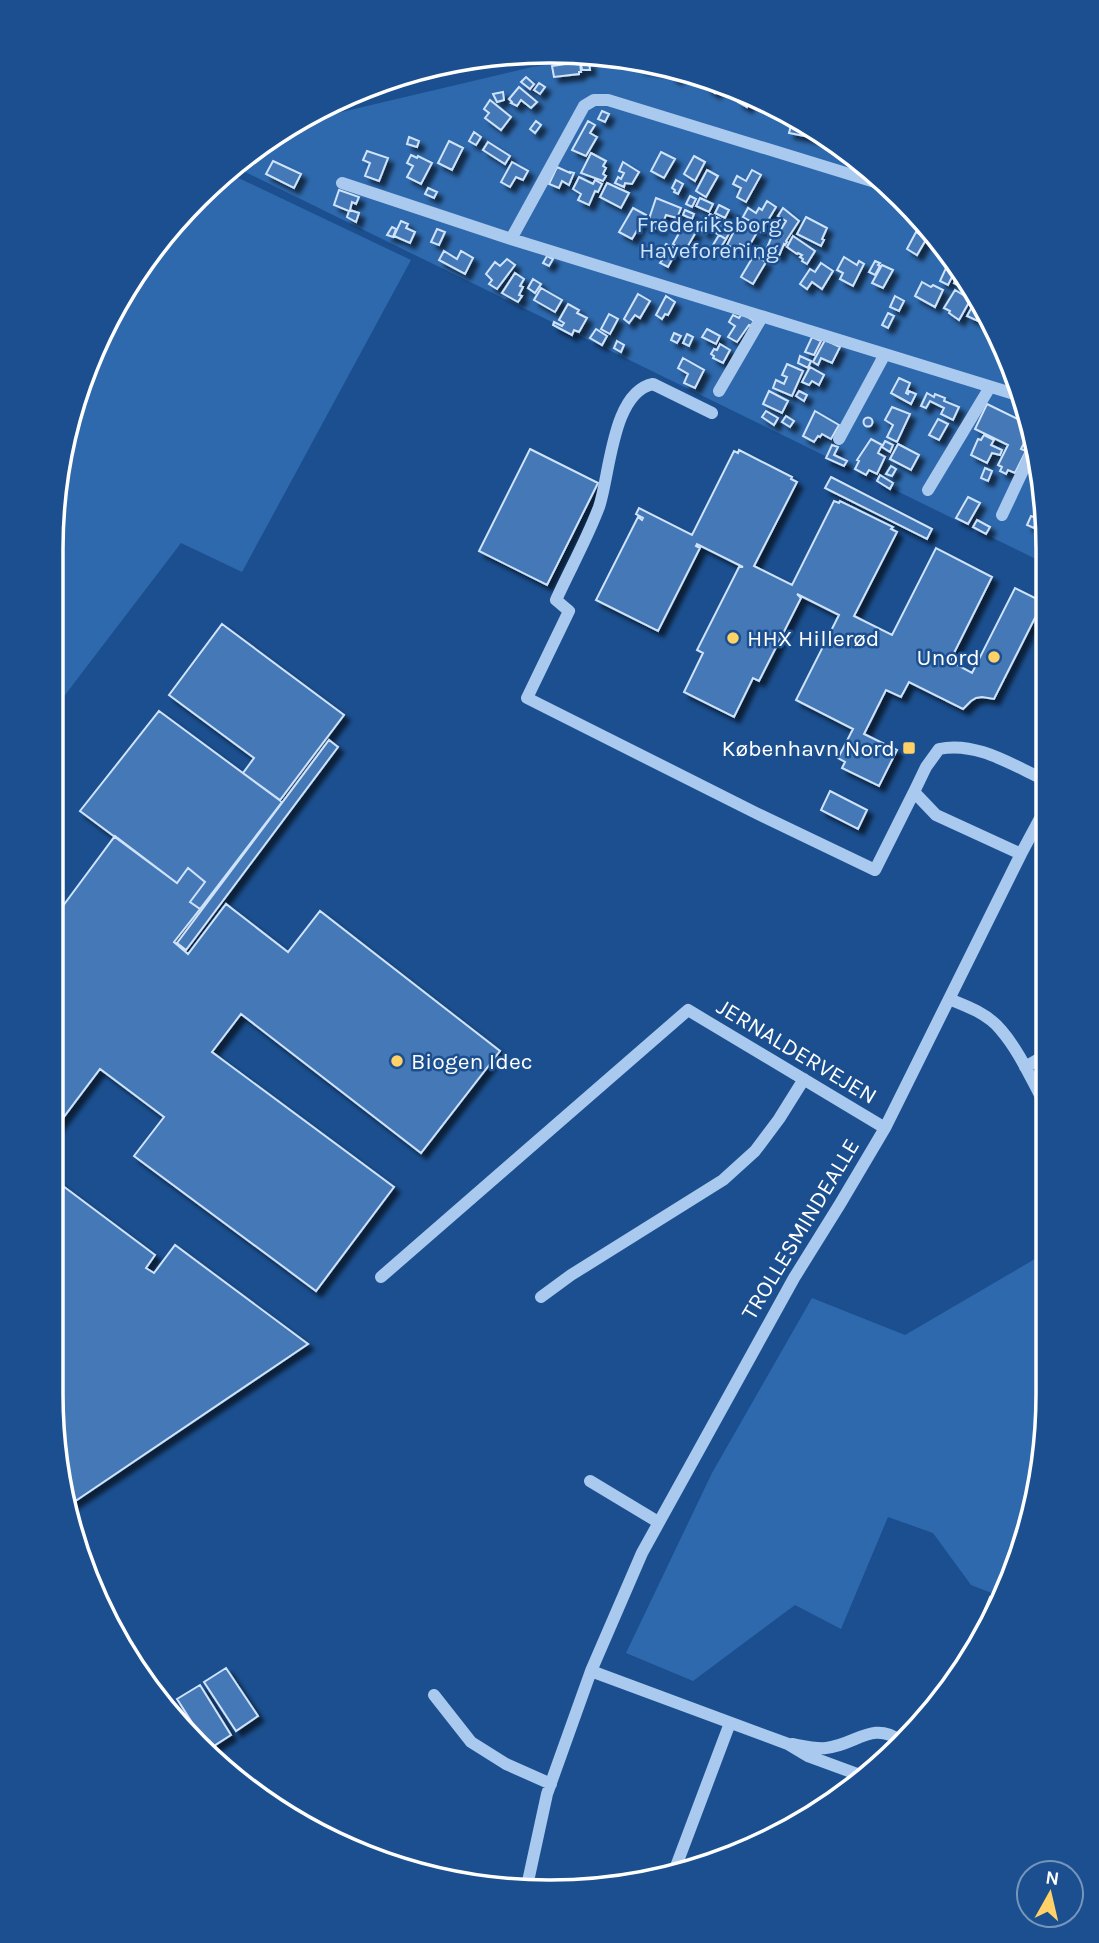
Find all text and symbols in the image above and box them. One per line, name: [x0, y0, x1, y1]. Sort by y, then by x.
park label: Frederiksborg Haveforening: [637, 211, 781, 264]
place label: HHX Hillerød: [747, 625, 879, 652]
marker: HHX Hillerød: [725, 630, 741, 646]
place label: Unord: [917, 644, 980, 671]
marker: Unord: [986, 649, 1002, 665]
place label: København Nord: [721, 735, 895, 762]
marker: København Nord: [901, 740, 917, 756]
street label: JERNALDERVEJEN: [712, 993, 882, 1110]
place label: Biogen Idec: [411, 1048, 533, 1075]
marker: Biogen Idec: [389, 1053, 405, 1069]
street label: TROLLESMINDEALLE: [736, 1134, 865, 1325]
north arrow: [1015, 1859, 1085, 1929]
text: N: [1044, 1866, 1061, 1890]

